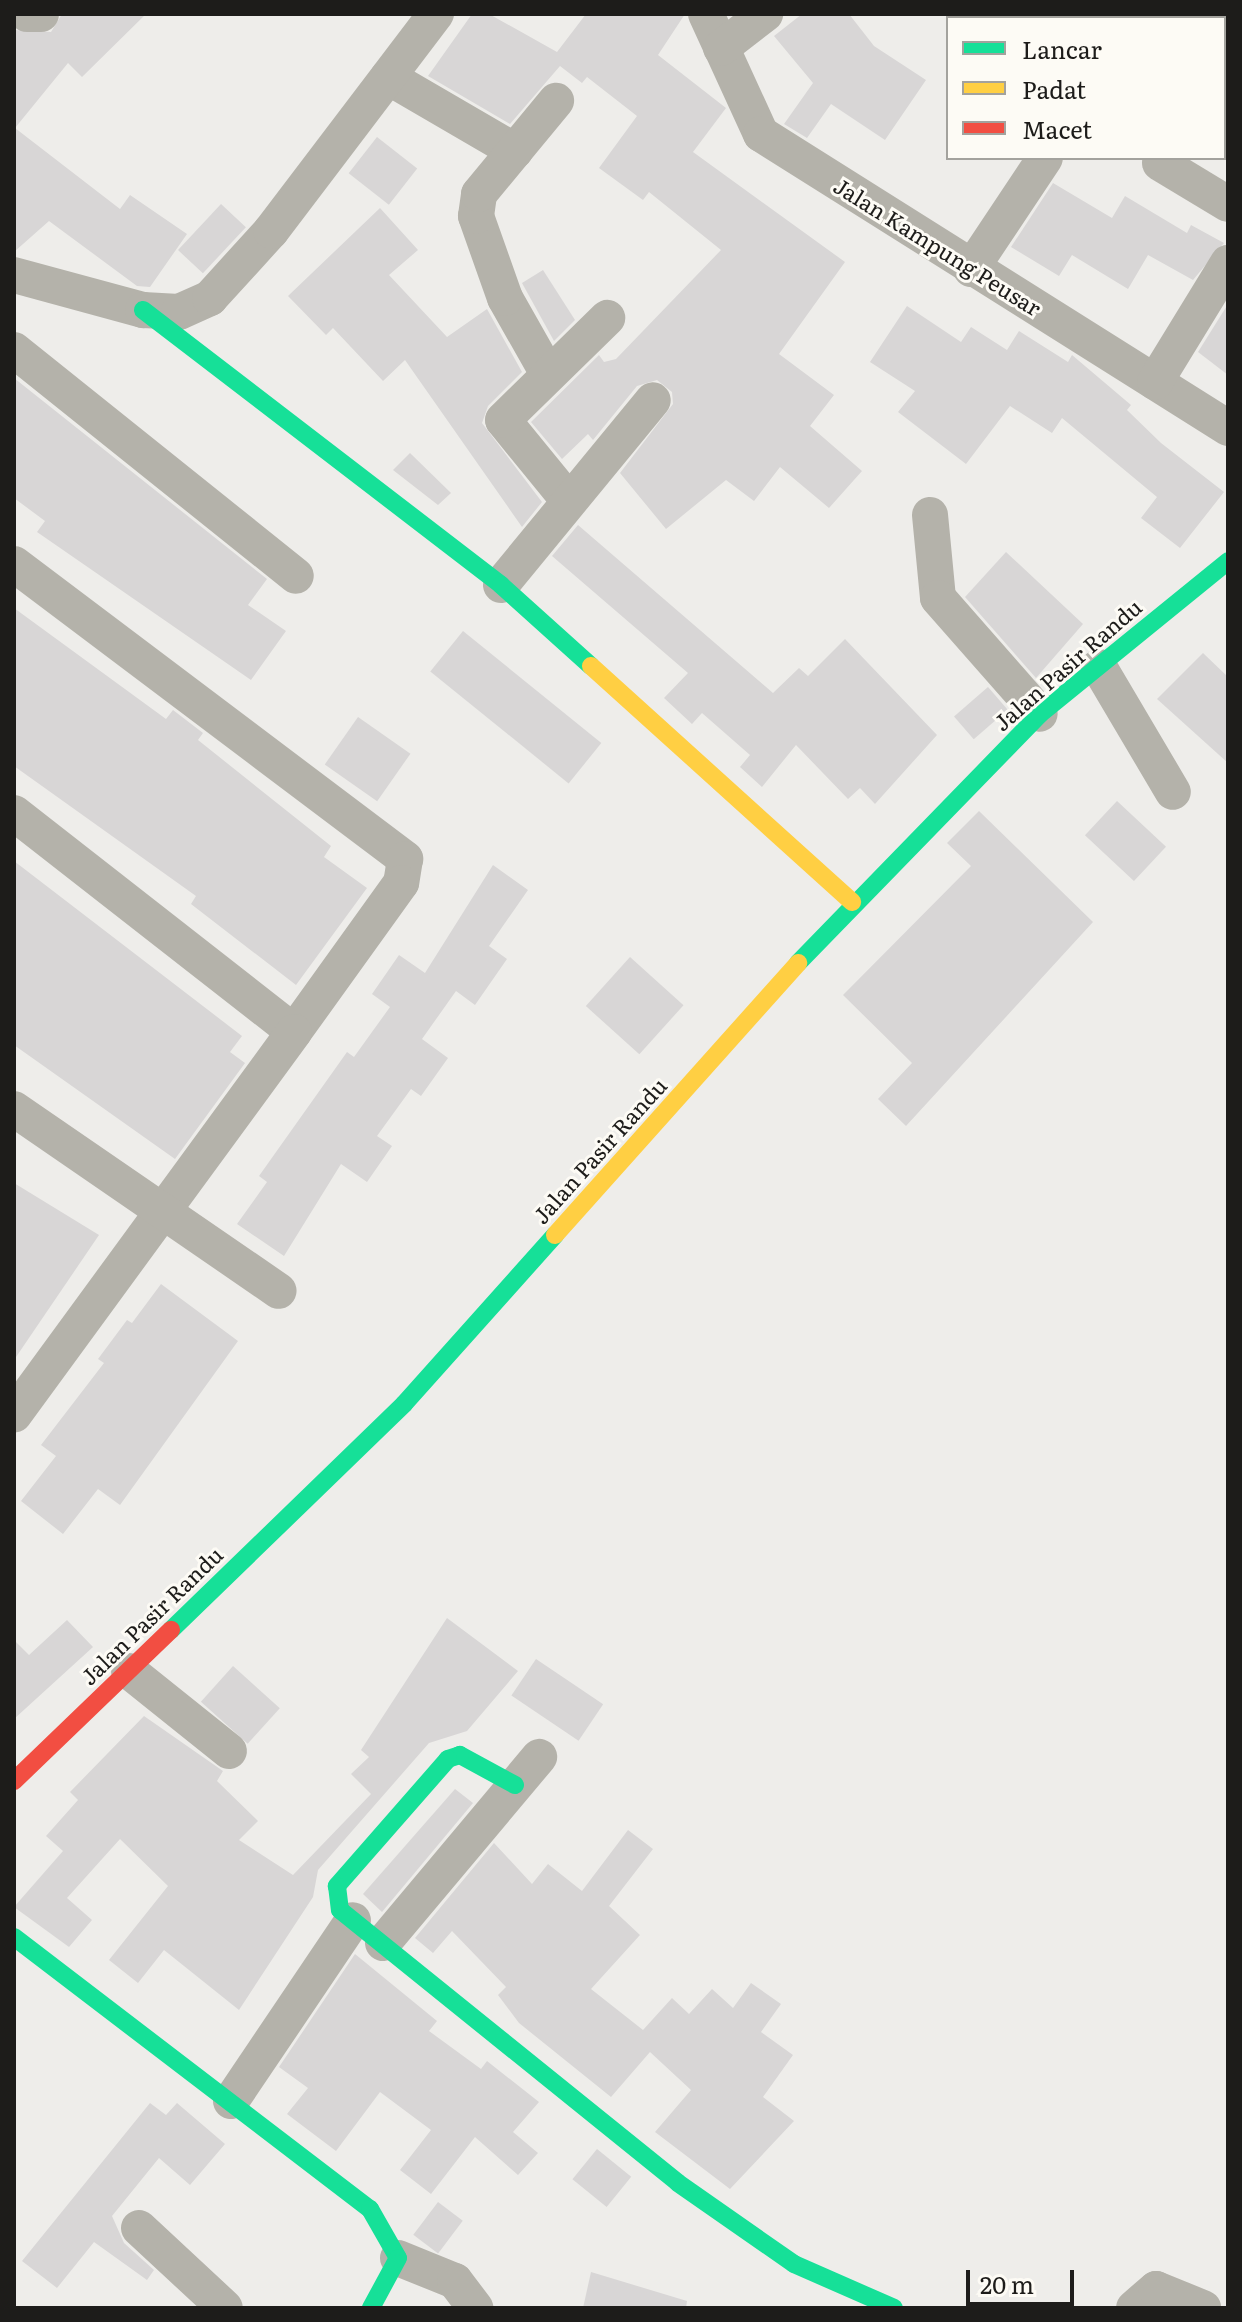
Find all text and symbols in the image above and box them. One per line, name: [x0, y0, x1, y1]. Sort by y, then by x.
legend: [946, 16, 1226, 160]
text: Lancar: [1022, 31, 1102, 66]
text: Padat: [1022, 71, 1086, 106]
text: Macet: [1022, 111, 1092, 146]
street label: Jalan Kampung Peusar: [830, 171, 1046, 321]
street label: Jalan Pasir Randu: [988, 593, 1146, 735]
street label: Jalan Pasir Randu: [527, 1072, 671, 1228]
street label: Jalan Pasir Randu: [75, 1541, 227, 1689]
scale bar: [970, 2254, 1078, 2304]
text: 20 m: [980, 2266, 1034, 2301]

